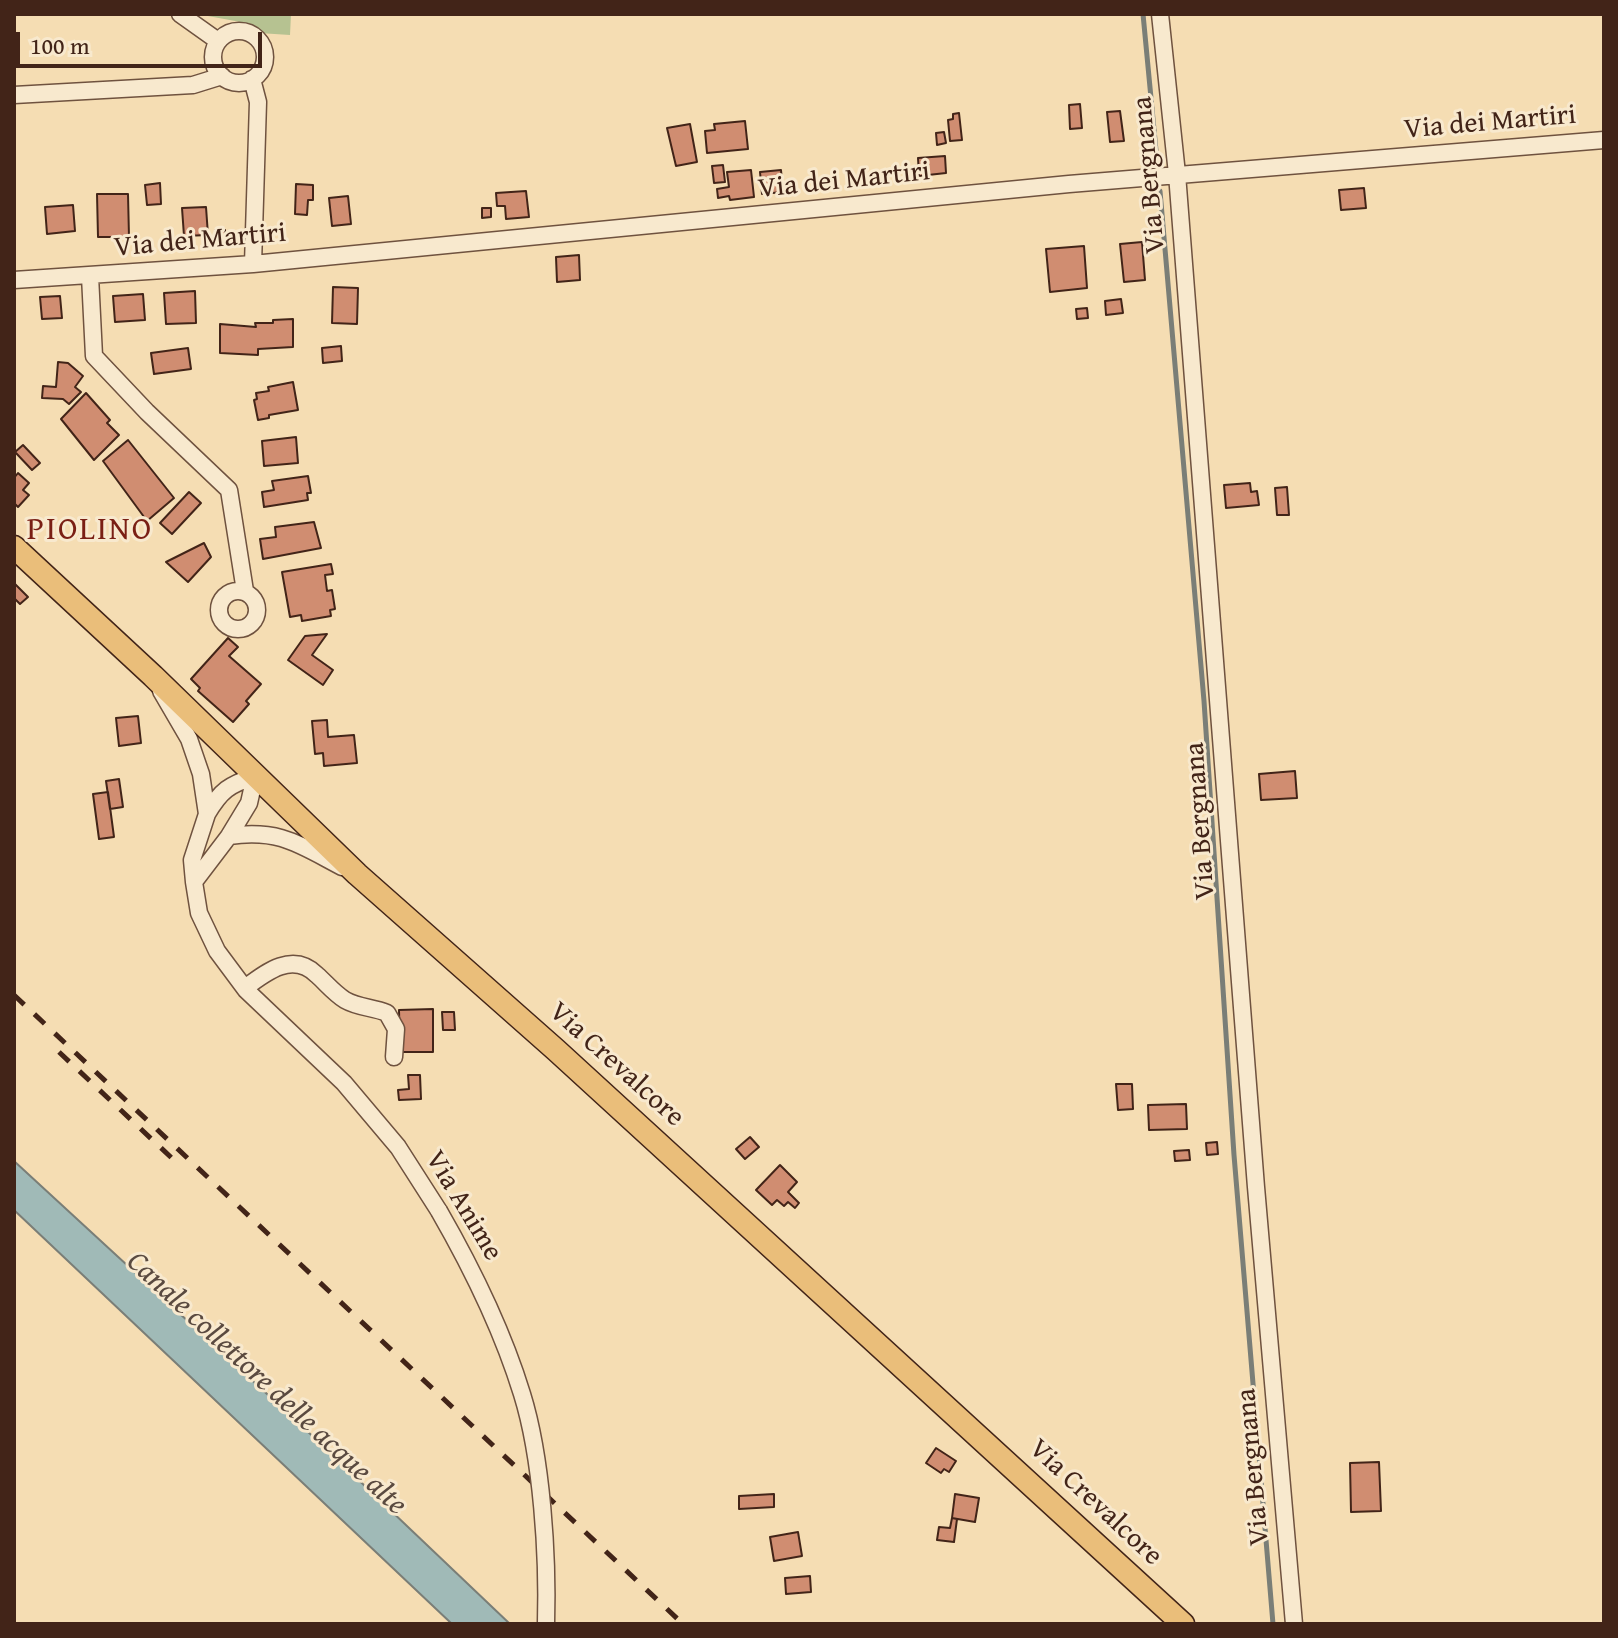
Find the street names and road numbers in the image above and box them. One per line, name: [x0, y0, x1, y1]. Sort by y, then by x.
street label: Via Bergnana: [1126, 95, 1174, 255]
street label: Via dei Martiri: [1403, 99, 1577, 147]
street label: Via dei Martiri: [756, 155, 932, 207]
street label: Via dei Martiri: [113, 217, 287, 265]
street label: Via Bergnana: [1179, 741, 1223, 901]
street label: Via Crevalcore: [541, 995, 691, 1135]
street label: Via Anime: [417, 1145, 509, 1267]
street label: Via Bergnana: [1230, 1387, 1278, 1547]
street label: Via Crevalcore: [1021, 1433, 1169, 1573]

